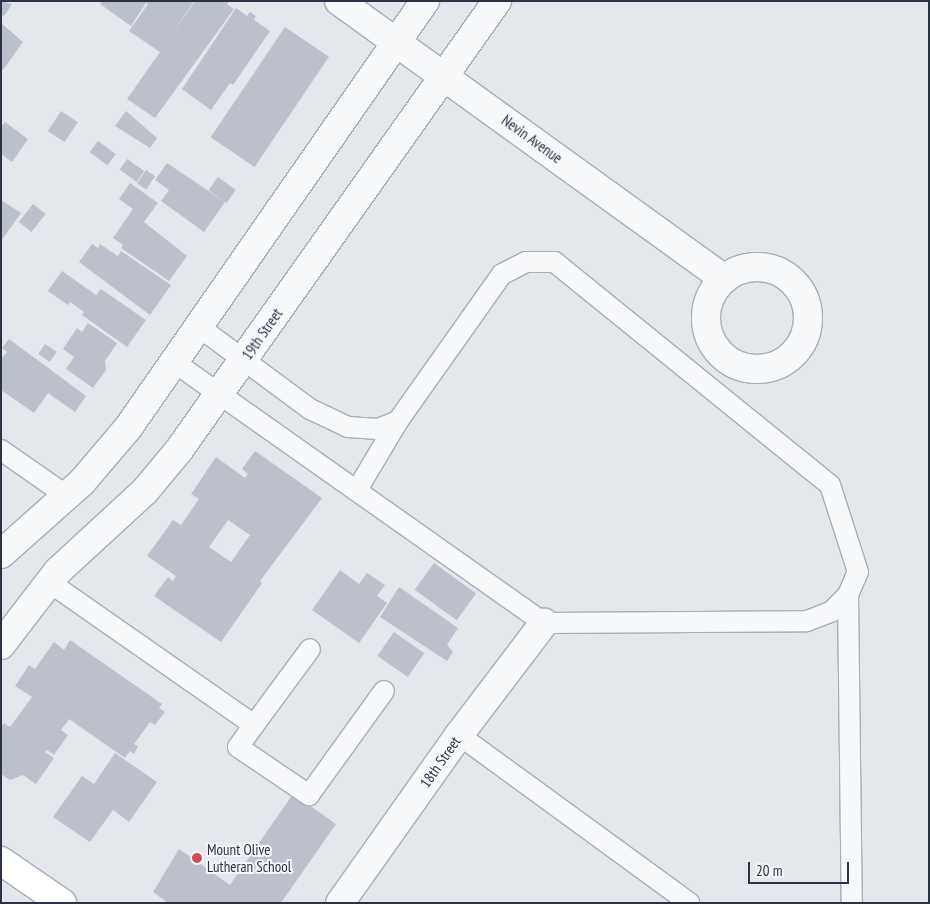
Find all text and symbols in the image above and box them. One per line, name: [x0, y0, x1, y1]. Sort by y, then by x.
street label: Nevin Avenue: [498, 111, 566, 167]
street label: 19th Street: [238, 305, 286, 363]
street label: 18th Street: [416, 733, 464, 791]
place label: Mount Olive Lutheran School: [207, 840, 291, 875]
marker: Mount Olive Lutheran School: [191, 852, 203, 864]
scale bar: [750, 852, 851, 884]
text: 20 m: [756, 861, 782, 880]

